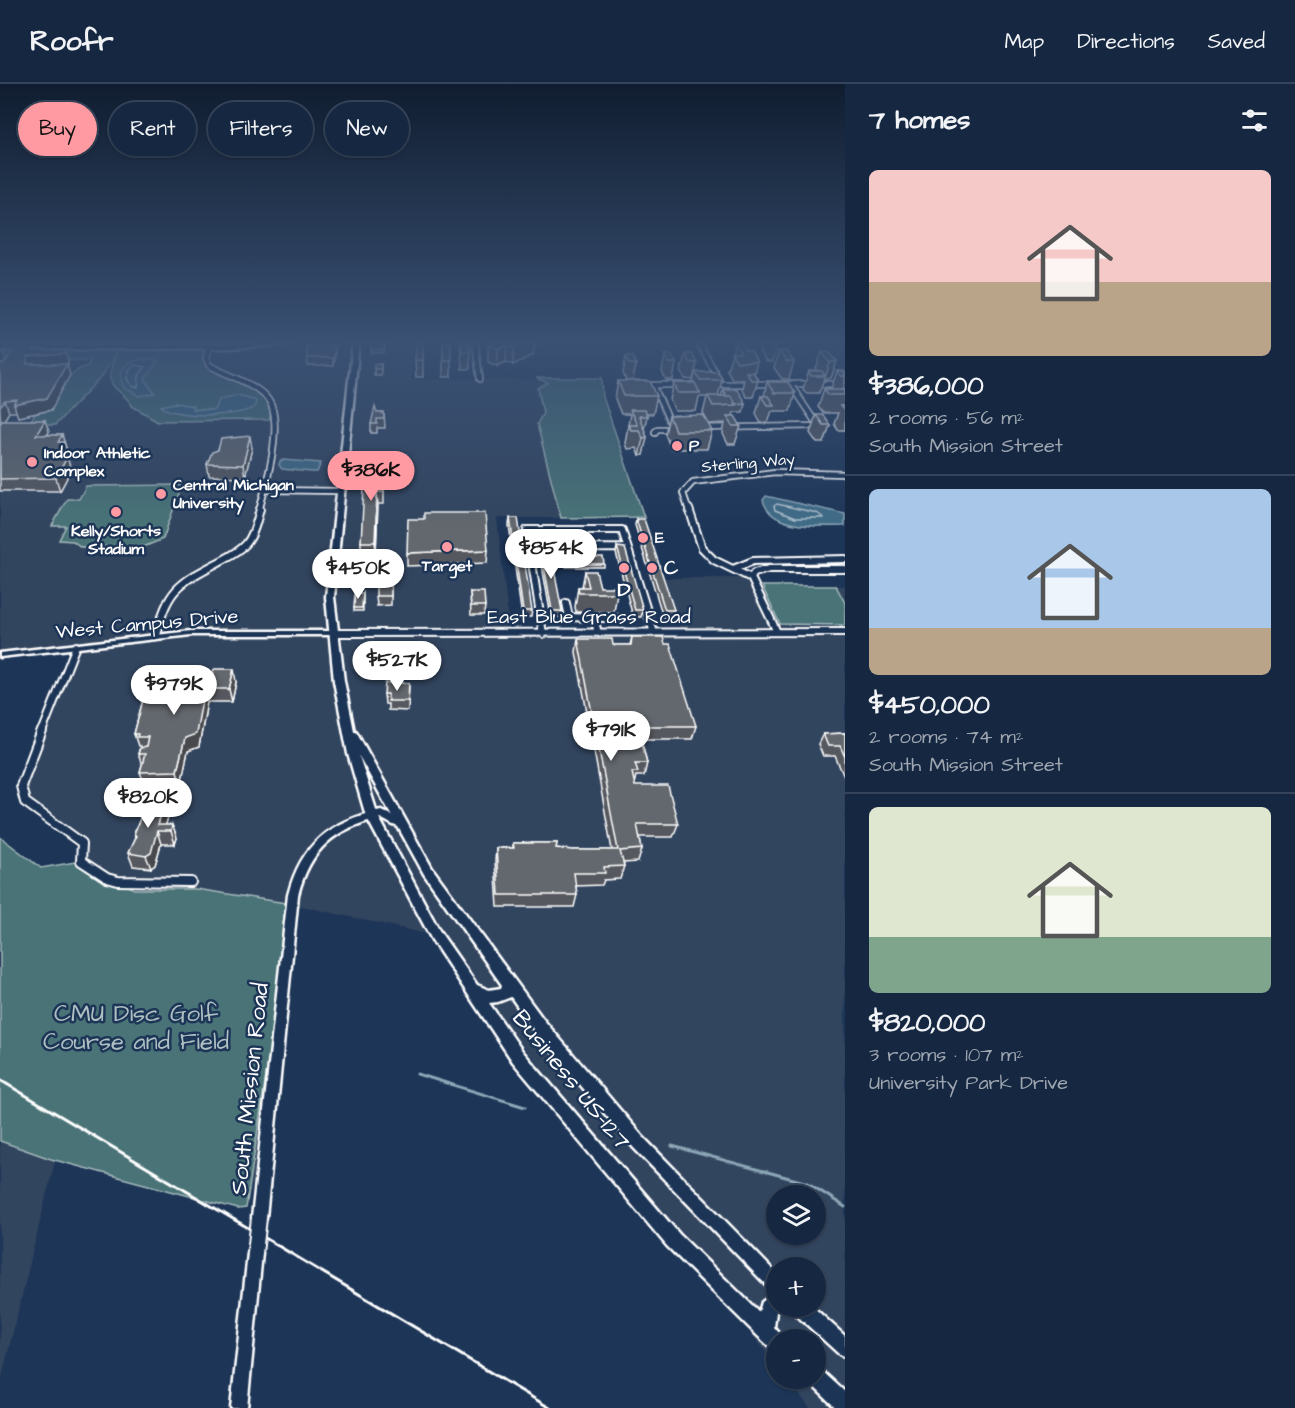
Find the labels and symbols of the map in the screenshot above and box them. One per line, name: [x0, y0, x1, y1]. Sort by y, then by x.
place label: P: [689, 435, 700, 457]
marker: P: [670, 439, 684, 453]
place label: Indoor Athletic Complex: [44, 442, 152, 482]
street label: Sterling Way: [700, 448, 796, 479]
pin: $386K: [329, 451, 413, 502]
marker: Indoor Athletic Complex: [25, 455, 39, 469]
place label: Central Michigan University: [173, 474, 294, 515]
marker: Central Michigan University: [154, 487, 168, 501]
marker: Kelly/Shorts Stadium: [109, 505, 123, 519]
place label: Kelly/Shorts Stadium: [71, 520, 161, 560]
place label: E: [655, 527, 665, 549]
pin: $854K: [509, 529, 593, 580]
marker: E: [636, 531, 650, 545]
marker: Target: [440, 540, 454, 554]
pin: $450K: [316, 549, 400, 600]
place label: C: [664, 554, 679, 582]
place label: Target: [421, 555, 473, 579]
marker: D: [617, 561, 631, 575]
marker: C: [645, 561, 659, 575]
place label: D: [618, 576, 631, 604]
street label: West Campus Drive: [55, 602, 240, 646]
street label: East Blue Grass Road: [487, 603, 691, 631]
pin: $527K: [355, 641, 439, 692]
pin: $979K: [132, 665, 216, 716]
pin: $791K: [569, 711, 653, 762]
pin: $820K: [106, 778, 190, 829]
street label: South Mission Road: [222, 981, 278, 1197]
park label: CMU Disc Golf Course and Field: [43, 997, 229, 1059]
street label: Business US-127: [504, 1003, 638, 1158]

